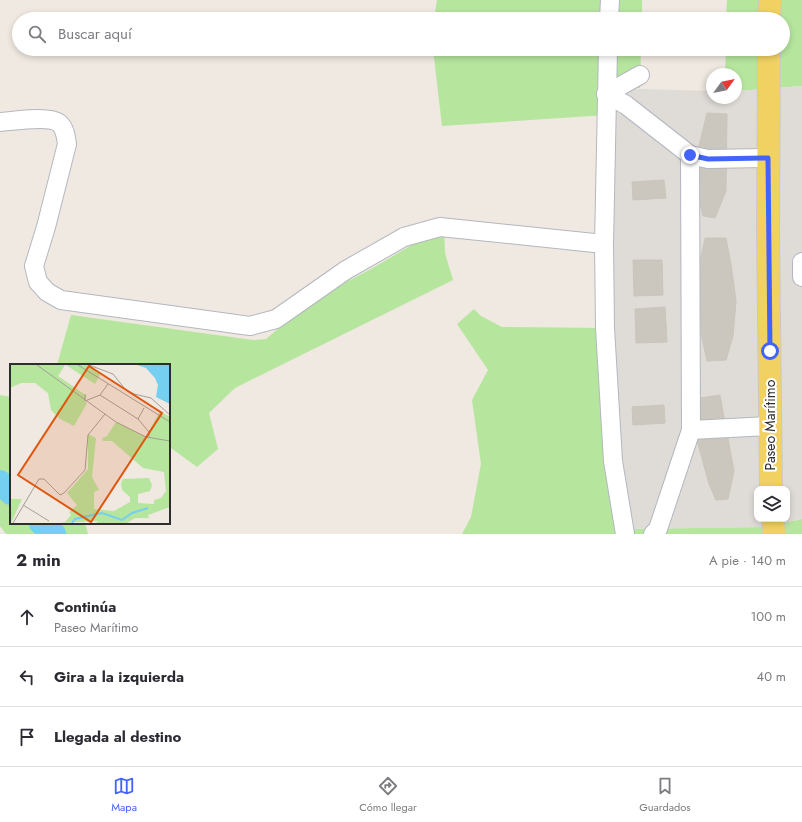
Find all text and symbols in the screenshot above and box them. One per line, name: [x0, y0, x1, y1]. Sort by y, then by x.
search box: [12, 12, 790, 56]
icon: search: [26, 23, 48, 45]
text: Buscar aquí: [58, 23, 132, 45]
north arrow: [706, 68, 742, 104]
route end: [681, 146, 699, 164]
route start: [761, 342, 779, 360]
inset map: [10, 364, 170, 524]
street label: Paseo Marítimo: [760, 379, 780, 470]
map controls: [754, 486, 790, 522]
button: layers: [754, 486, 790, 522]
text: 2 min: [16, 548, 61, 572]
text: A pie · 140 m: [709, 551, 786, 570]
text: Continúa: [54, 596, 116, 618]
icon: ahead: [16, 606, 38, 628]
text: 100 m: [751, 607, 786, 626]
text: Paseo Marítimo: [54, 618, 138, 637]
icon: left: [16, 666, 38, 688]
text: Gira a la izquierda: [54, 666, 184, 688]
text: 40 m: [757, 667, 786, 686]
icon: arrive: [16, 726, 38, 748]
text: Llegada al destino: [54, 726, 181, 748]
tab: Mapa: [111, 775, 137, 815]
tab: Cómo llegar: [359, 775, 417, 815]
tab: Guardados: [639, 775, 691, 815]

